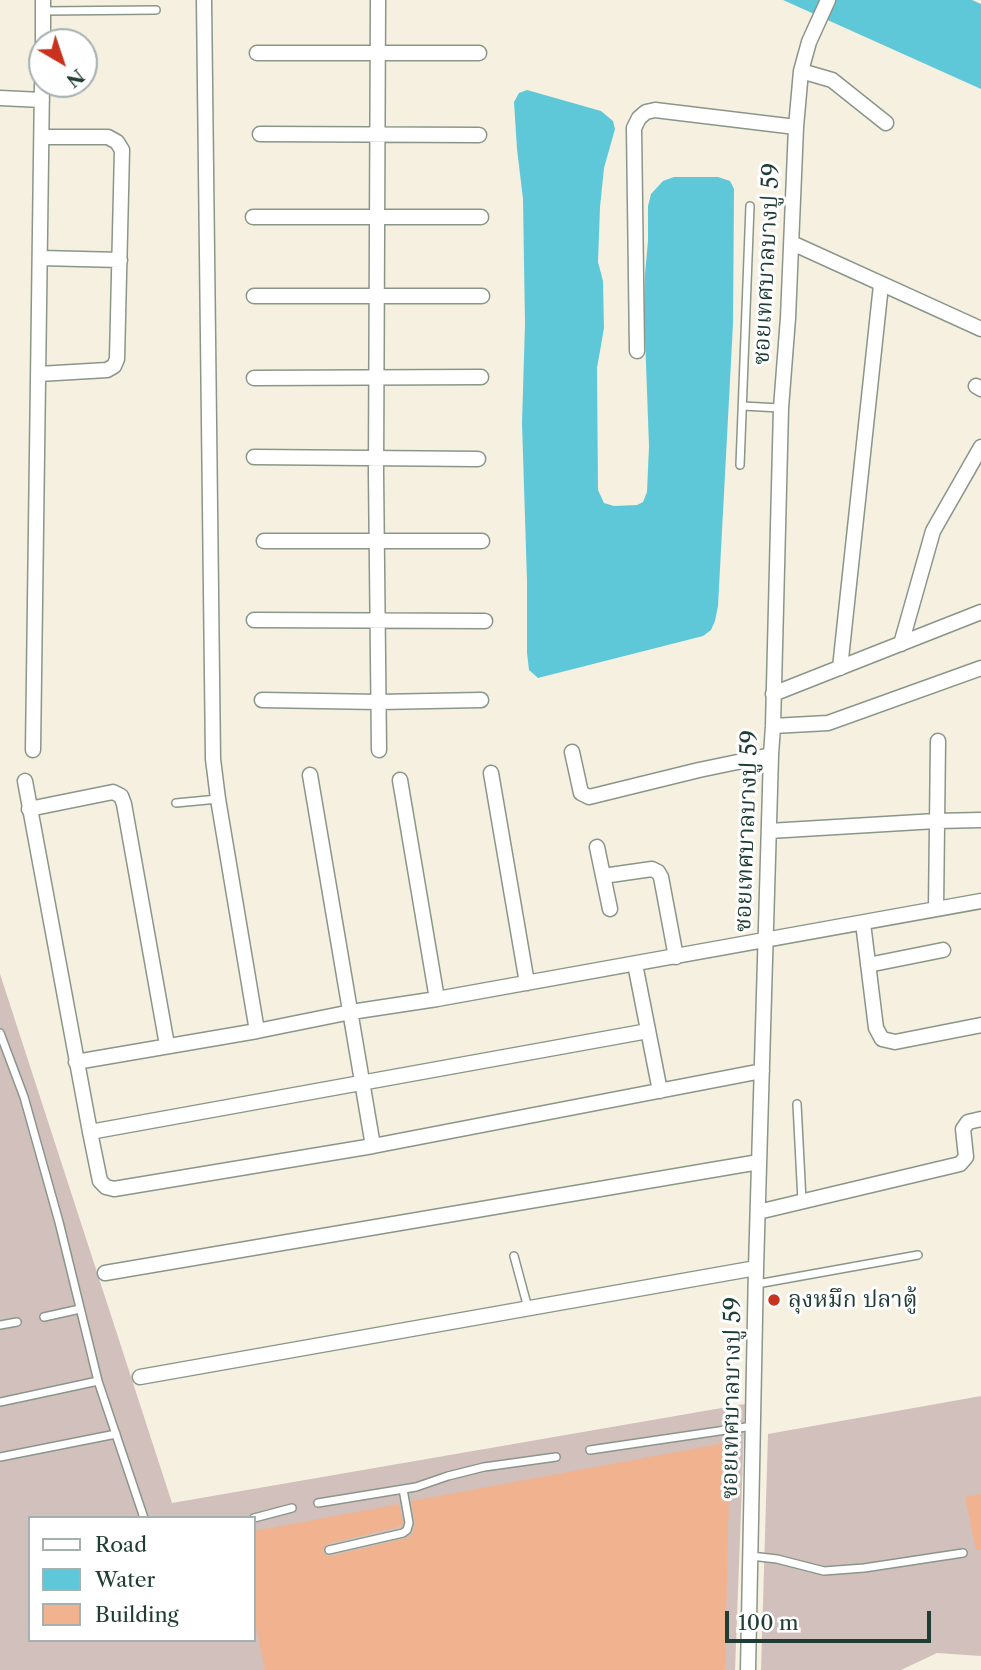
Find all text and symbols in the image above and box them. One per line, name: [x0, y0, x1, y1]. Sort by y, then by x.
north arrow: [28, 28, 98, 98]
text: N: [62, 64, 89, 92]
street label: ซอยเทศบาลบางปู 59: [748, 162, 786, 366]
street label: ซอยเทศบาลบางปู 59: [730, 729, 764, 933]
place label: ลุงหมึก ปลาตู้: [788, 1286, 917, 1314]
marker: ลุงหมึก ปลาตู้: [766, 1292, 782, 1308]
street label: ซอยเทศบาลบางปู 59: [716, 1297, 748, 1499]
legend: [28, 1516, 256, 1642]
text: Road: [95, 1532, 147, 1557]
text: Water: [95, 1567, 155, 1592]
scale bar: [729, 1596, 936, 1640]
text: Building: [95, 1602, 179, 1627]
text: 100 m: [738, 1610, 799, 1635]

